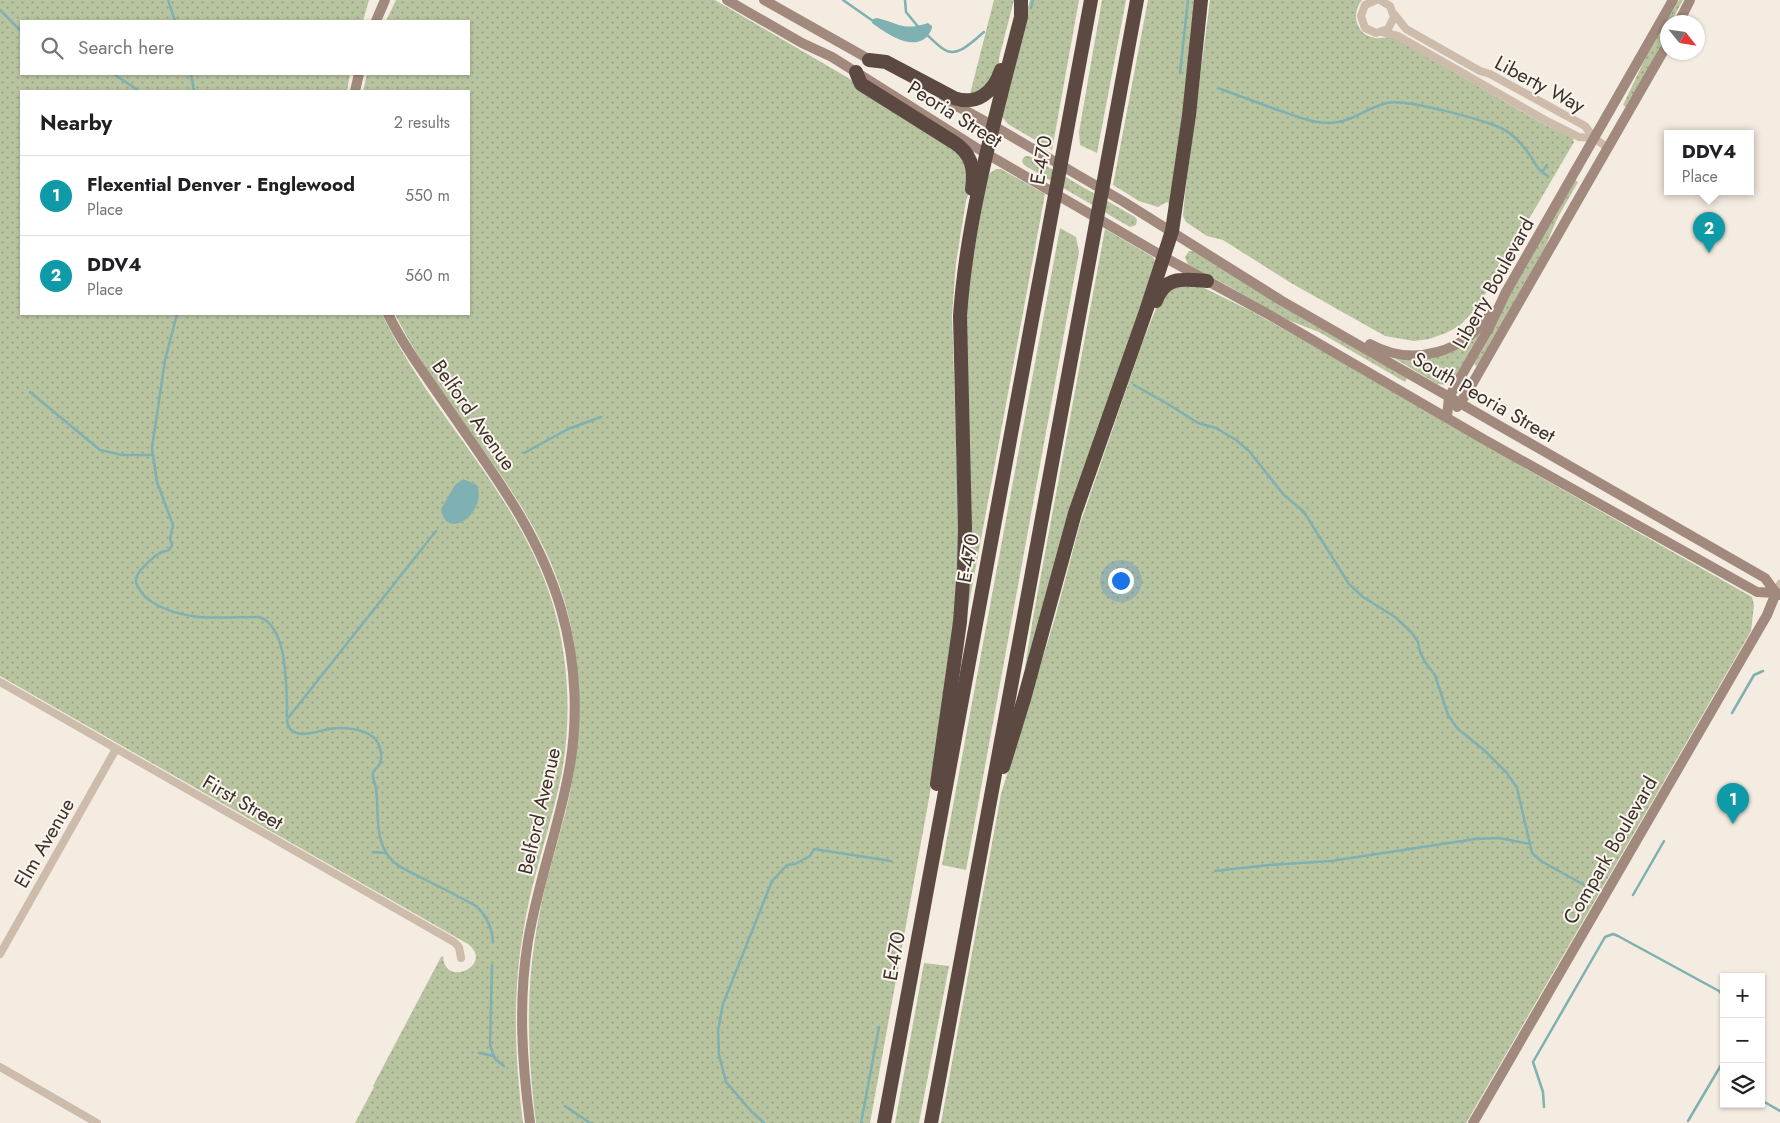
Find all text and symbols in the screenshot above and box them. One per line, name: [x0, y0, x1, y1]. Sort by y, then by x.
north arrow: [1660, 15, 1705, 60]
search box: [20, 20, 470, 75]
icon: search: [38, 34, 66, 62]
text: Search here: [78, 34, 174, 61]
street label: Liberty Way: [1489, 49, 1590, 120]
street label: Peoria Street: [902, 74, 1008, 155]
text: Nearby: [40, 108, 112, 138]
text: 2 results: [394, 111, 450, 134]
popup: [1664, 130, 1754, 195]
street label: E-470: [1023, 133, 1060, 187]
text: DDV4: [1682, 138, 1736, 165]
text: Place: [1682, 165, 1718, 188]
text: Flexential Denver - Englewood: [87, 171, 355, 198]
text: 1: [52, 184, 60, 207]
text: 550 m: [405, 184, 450, 207]
text: Place: [87, 198, 123, 221]
street label: Liberty Boulevard: [1445, 212, 1542, 354]
pin: 2: [1693, 212, 1725, 253]
text: DDV4: [87, 251, 142, 278]
text: 2: [51, 264, 61, 287]
text: 560 m: [405, 264, 450, 287]
text: Place: [87, 278, 123, 301]
street label: South Peoria Street: [1407, 345, 1561, 450]
street label: Belford Avenue: [425, 354, 523, 477]
street label: E-470: [950, 531, 987, 585]
your location: [1108, 568, 1134, 594]
street label: Belford Avenue: [511, 745, 568, 877]
street label: First Street: [197, 768, 289, 837]
street label: Compark Boulevard: [1556, 771, 1665, 930]
pin: 1: [1717, 783, 1749, 824]
street label: Elm Avenue: [7, 793, 82, 894]
street label: E-470: [876, 929, 913, 983]
map controls: [1720, 973, 1765, 1108]
button: +: [1720, 973, 1765, 1018]
button: −: [1720, 1018, 1765, 1063]
button: layers: [1720, 1063, 1765, 1108]

